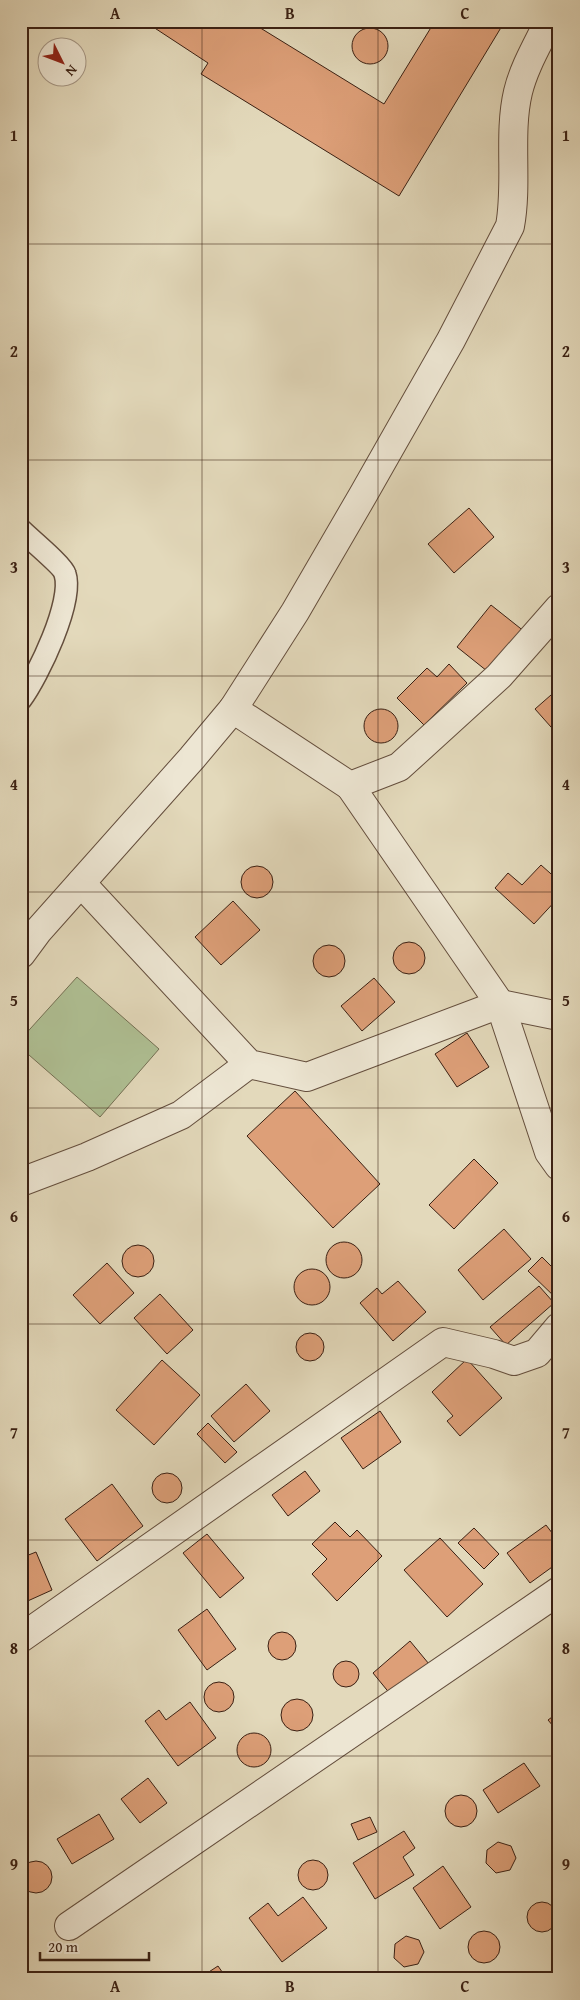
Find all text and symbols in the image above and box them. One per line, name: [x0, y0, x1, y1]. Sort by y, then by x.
text: A: [110, 1, 121, 25]
text: B: [285, 1, 295, 25]
text: C: [460, 1, 470, 25]
north arrow: [38, 38, 88, 88]
text: N: [61, 61, 82, 81]
text: 1: [10, 123, 18, 147]
text: 1: [562, 123, 570, 147]
text: 2: [10, 339, 18, 363]
text: 2: [562, 339, 570, 363]
text: 3: [10, 555, 18, 579]
text: 3: [562, 555, 570, 579]
text: 4: [10, 772, 18, 796]
text: 4: [562, 772, 570, 796]
text: 5: [10, 988, 18, 1012]
text: 5: [562, 988, 570, 1012]
text: 6: [10, 1204, 18, 1228]
text: 6: [562, 1204, 570, 1228]
text: 7: [10, 1420, 18, 1444]
text: 7: [562, 1420, 570, 1444]
text: 8: [10, 1636, 18, 1660]
text: 8: [562, 1636, 570, 1660]
text: 9: [10, 1852, 18, 1876]
text: 9: [562, 1852, 570, 1876]
scale bar: [40, 1930, 149, 1962]
text: 20 m: [48, 1936, 79, 1957]
text: A: [110, 1974, 121, 1998]
text: B: [285, 1974, 295, 1998]
text: C: [460, 1974, 470, 1998]

